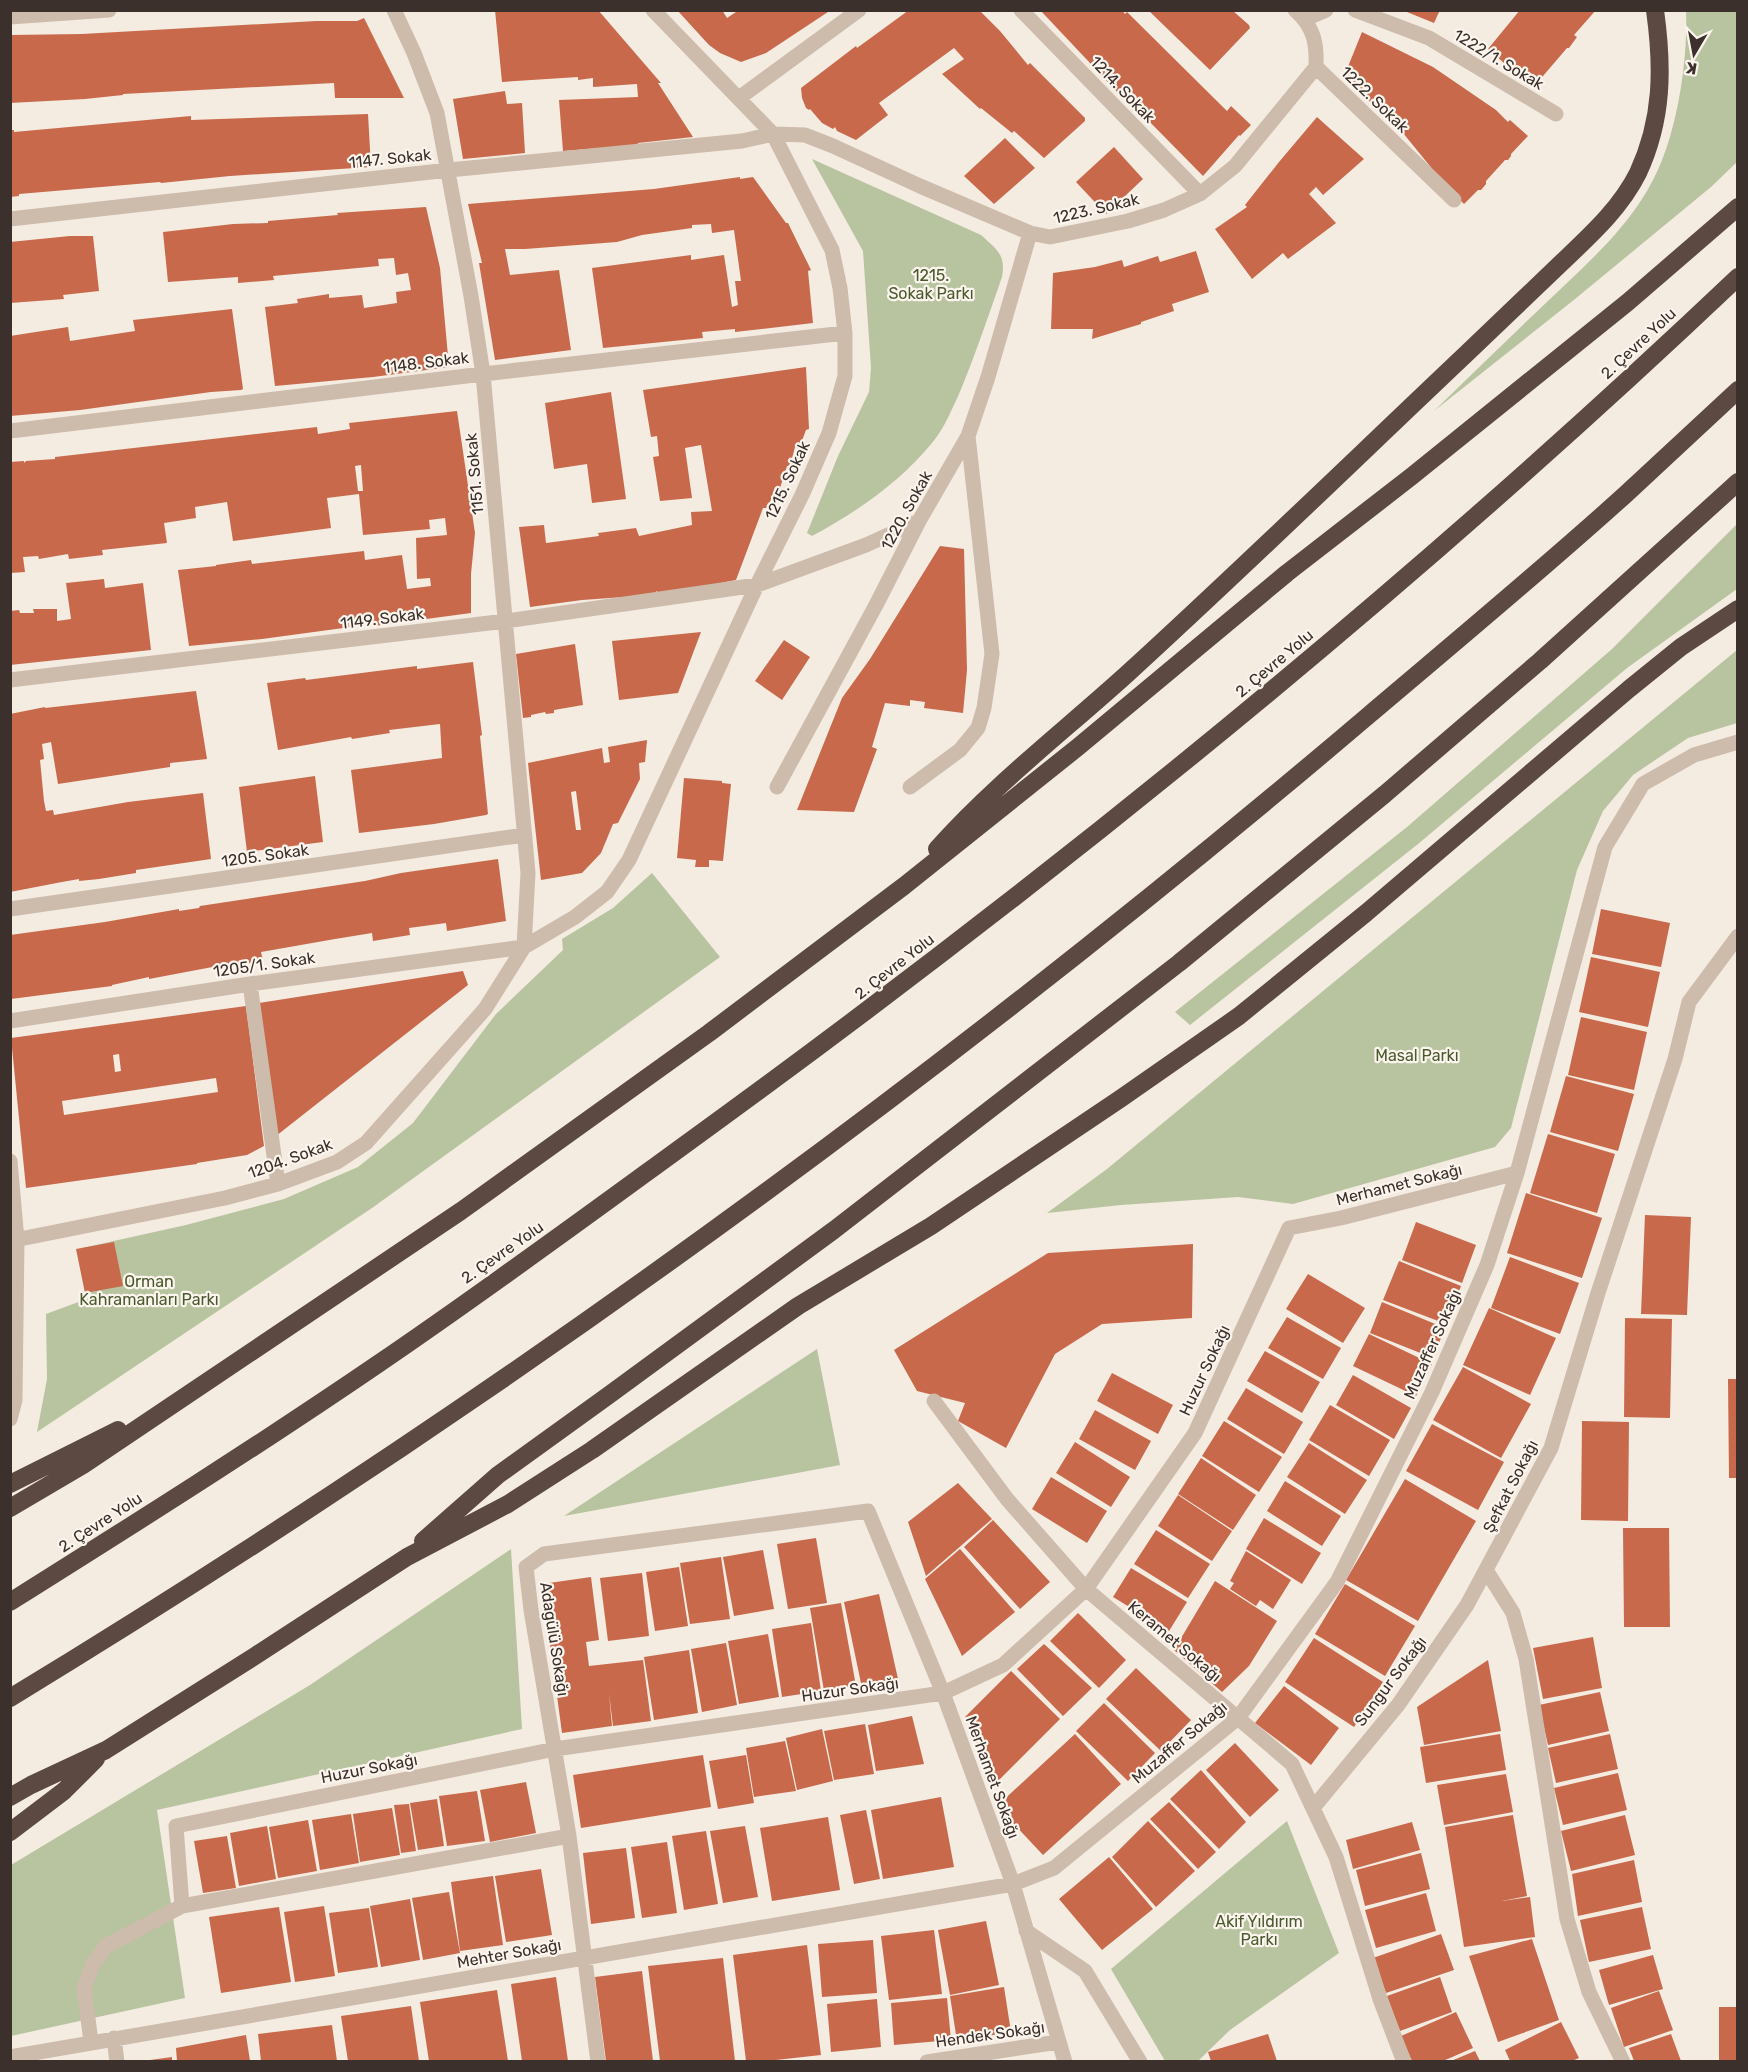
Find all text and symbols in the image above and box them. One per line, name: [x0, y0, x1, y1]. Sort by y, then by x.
north arrow: [1664, 24, 1724, 84]
street label: 1222/1. Sokak: [1450, 25, 1548, 94]
street label: 1214. Sokak: [1086, 52, 1160, 127]
text: K: [1684, 58, 1698, 79]
street label: 1222. Sokak: [1337, 62, 1413, 137]
street label: 1147. Sokak: [348, 145, 433, 172]
street label: 1223. Sokak: [1051, 189, 1142, 228]
park label: 1215. Sokak Parkı: [888, 266, 974, 303]
street label: 2. Çevre Yolu: [1597, 304, 1680, 383]
street label: 1148. Sokak: [382, 348, 471, 377]
street label: 1151. Sokak: [461, 432, 488, 516]
street label: 1215. Sokak: [761, 437, 814, 523]
street label: 1220. Sokak: [877, 467, 936, 553]
street label: 1149. Sokak: [339, 604, 426, 633]
street label: 2. Çevre Yolu: [1232, 625, 1317, 701]
street label: 1205. Sokak: [220, 840, 311, 871]
street label: 2. Çevre Yolu: [851, 929, 938, 1003]
street label: 1205/1. Sokak: [212, 948, 317, 981]
park label: Masal Parkı: [1375, 1046, 1459, 1065]
street label: 1204. Sokak: [245, 1134, 336, 1183]
street label: Merhamet Sokağı: [1334, 1160, 1464, 1209]
street label: 2. Çevre Yolu: [458, 1217, 547, 1288]
park label: Orman Kahramanları Parkı: [79, 1272, 219, 1309]
street label: Muzaffer Sokağı: [1400, 1286, 1465, 1402]
street label: Huzur Sokağı: [1175, 1322, 1234, 1419]
street label: Şefkat Sokağı: [1479, 1437, 1542, 1536]
street label: 2. Çevre Yolu: [55, 1488, 146, 1556]
street label: Adagülü Sokağı: [536, 1581, 573, 1697]
street label: Keramet Sokağı: [1124, 1597, 1225, 1686]
street label: Sungur Sokağı: [1350, 1633, 1430, 1730]
street label: Huzur Sokağı: [800, 1673, 900, 1706]
street label: Muzaffer Sokağı: [1128, 1697, 1231, 1788]
street label: Merhamet Sokağı: [962, 1713, 1024, 1841]
street label: Huzur Sokağı: [319, 1750, 419, 1787]
park label: Akif Yıldırım Parkı: [1215, 1912, 1303, 1949]
street label: Mehter Sokağı: [455, 1935, 563, 1972]
street label: Hendek Sokağı: [934, 2017, 1046, 2052]

